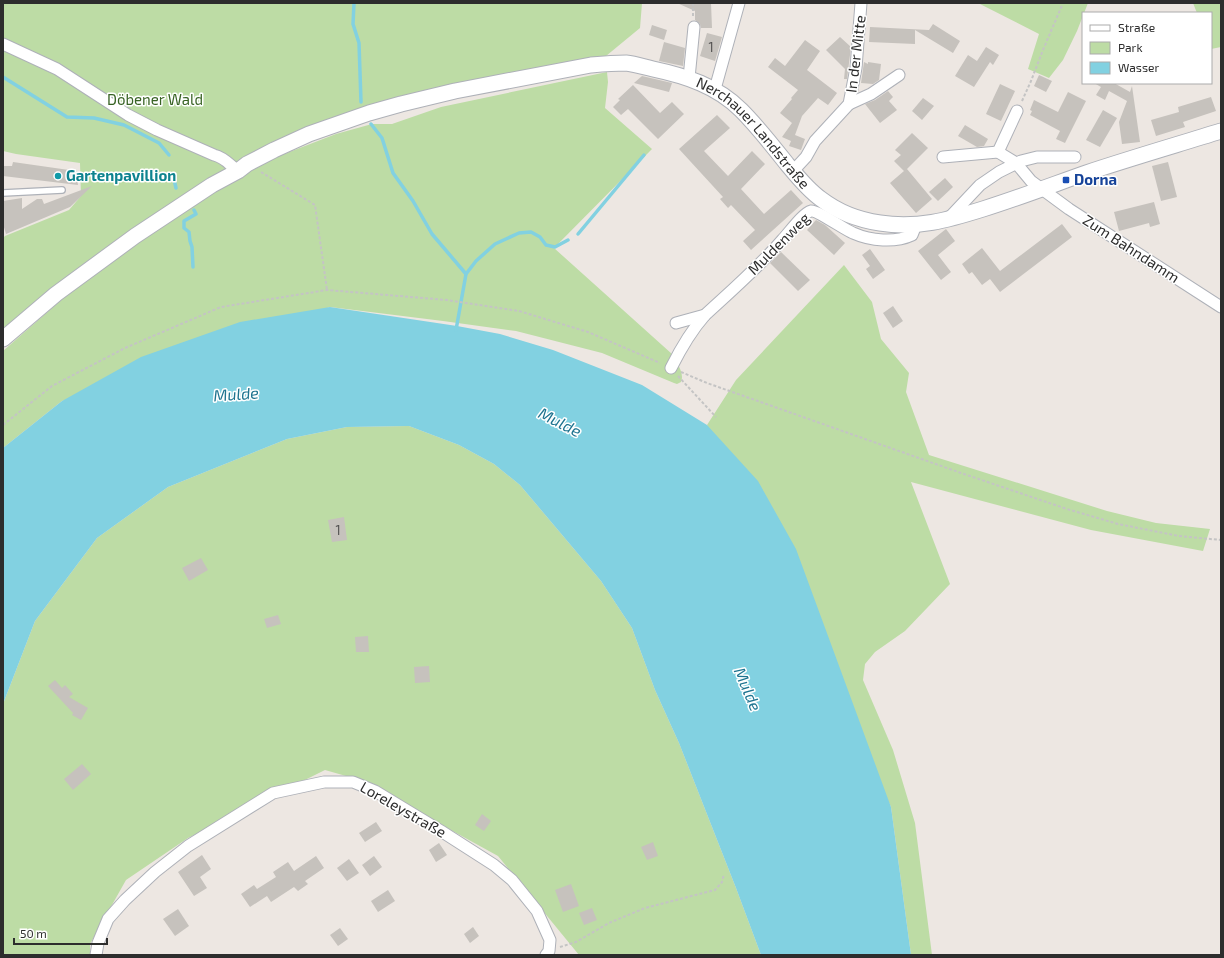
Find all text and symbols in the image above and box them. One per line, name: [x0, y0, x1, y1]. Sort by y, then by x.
legend: [1082, 12, 1212, 84]
street label: In der Mitte: [841, 14, 869, 94]
text: Straße: [1118, 20, 1155, 34]
house number: 1: [708, 39, 714, 55]
text: Park: [1118, 40, 1143, 54]
text: Wasser: [1118, 60, 1159, 74]
street label: Nerchauer Landstraße: [694, 73, 814, 192]
park label: Döbener Wald: [107, 90, 203, 108]
place label: Gartenpavillion: [66, 166, 176, 184]
place label: Dorna: [1074, 170, 1117, 188]
marker: Gartenpavillion: [53, 171, 63, 181]
marker: Dorna: [1061, 175, 1071, 185]
street label: Muldenweg: [744, 208, 813, 278]
street label: Zum Bahndamm: [1080, 210, 1183, 286]
water label: Mulde: [213, 382, 260, 405]
water label: Mulde: [536, 403, 585, 441]
house number: 1: [335, 522, 341, 538]
water label: Mulde: [731, 664, 766, 714]
street label: Loreleystraße: [357, 777, 450, 841]
scale bar: [14, 920, 107, 946]
text: 50 m: [20, 926, 47, 940]

